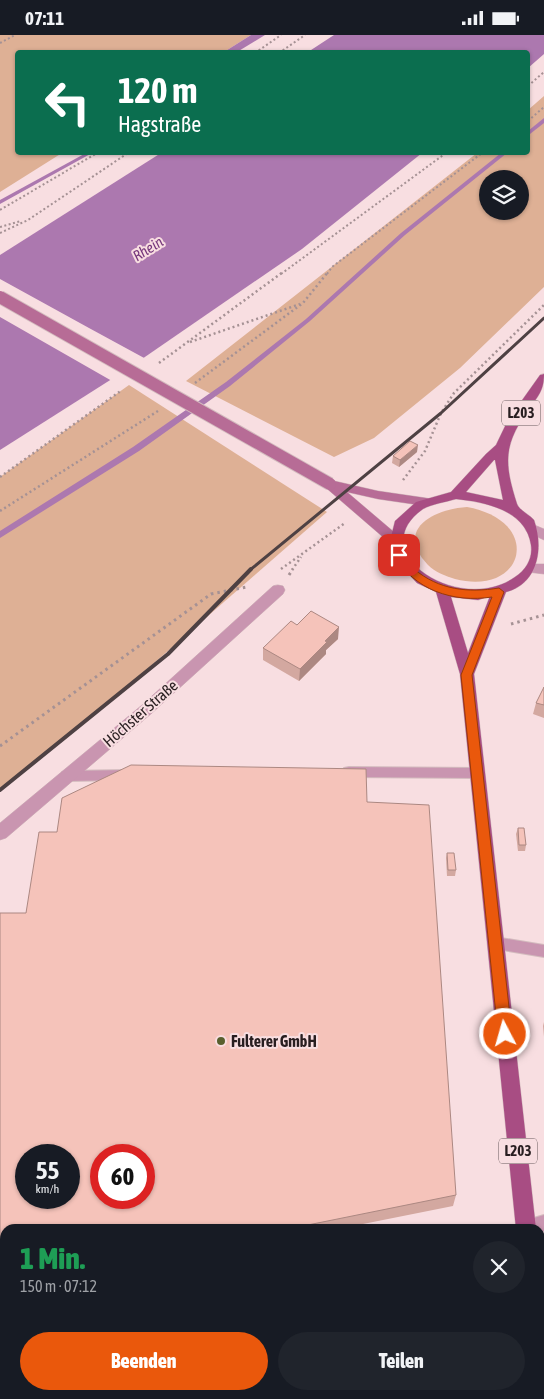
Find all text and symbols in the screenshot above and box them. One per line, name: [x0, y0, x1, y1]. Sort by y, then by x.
text: 07:11: [25, 7, 64, 29]
icon: left: [35, 70, 100, 135]
text: 120 m: [118, 70, 197, 110]
text: Hagstraße: [118, 111, 201, 137]
map controls: [479, 170, 529, 220]
button: layers: [479, 170, 529, 220]
water label: Rhein: [130, 233, 166, 264]
road number: L203: [502, 401, 540, 425]
pin: [378, 534, 420, 576]
icon: arrive: [385, 541, 413, 569]
street label: Höchster Straße: [99, 676, 181, 750]
position arrow: [478, 1007, 530, 1059]
place label: Fulterer GmbH: [231, 1032, 317, 1050]
marker: Fulterer GmbH: [215, 1035, 227, 1047]
road number: L203: [499, 1139, 537, 1163]
speed limit sign: 60: [90, 1144, 155, 1209]
text: 55: [36, 1156, 59, 1184]
text: km/h: [36, 1182, 59, 1196]
text: 1 Min.: [20, 1241, 85, 1275]
button: close: [473, 1241, 525, 1293]
text: 150 m · 07:12: [20, 1277, 97, 1295]
button: Beenden: [20, 1332, 268, 1390]
button: Teilen: [278, 1332, 525, 1390]

